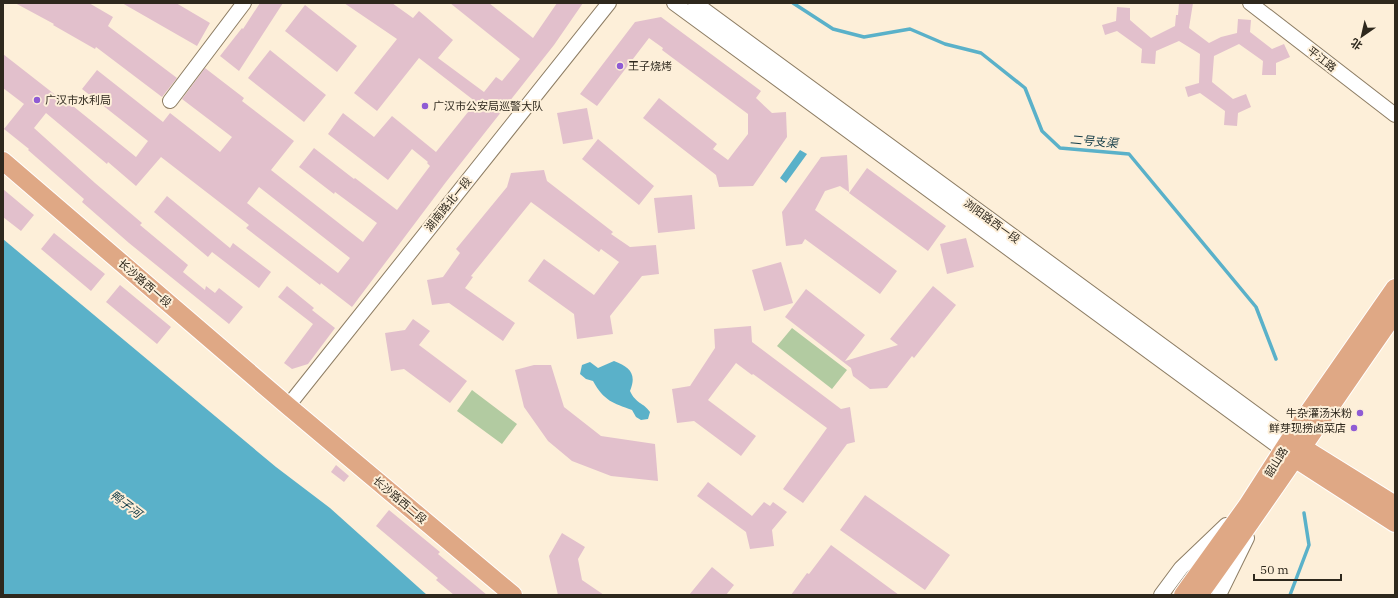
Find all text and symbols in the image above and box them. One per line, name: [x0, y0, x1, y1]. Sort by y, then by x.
north arrow: [1342, 16, 1382, 56]
text: 北: [1348, 35, 1365, 53]
street label: 平江路: [1305, 43, 1339, 75]
place label: 王子烧烤: [628, 59, 672, 73]
marker: 王子烧烤: [615, 61, 625, 71]
place label: 广汉市水利局: [45, 93, 111, 107]
marker: 广汉市水利局: [32, 95, 42, 105]
place label: 广汉市公安局巡警大队: [433, 99, 543, 113]
marker: 广汉市公安局巡警大队: [420, 101, 430, 111]
water label: 二号支渠: [1069, 131, 1121, 151]
street label: 湖南路北一段: [422, 174, 474, 234]
street label: 浏阳路西一段: [961, 196, 1023, 246]
street label: 长沙路西一段: [116, 256, 174, 310]
place label: 牛杂灌汤米粉: [1286, 406, 1352, 420]
marker: 牛杂灌汤米粉: [1355, 408, 1365, 418]
place label: 鲜芽现捞卤菜店: [1269, 421, 1346, 435]
marker: 鲜芽现捞卤菜店: [1349, 423, 1359, 433]
street label: 韶山路: [1261, 444, 1291, 480]
street label: 长沙路西二段: [370, 473, 430, 527]
water label: 鸭子河: [107, 487, 146, 522]
scale bar: [1254, 556, 1341, 582]
text: 50 m: [1260, 562, 1289, 577]

